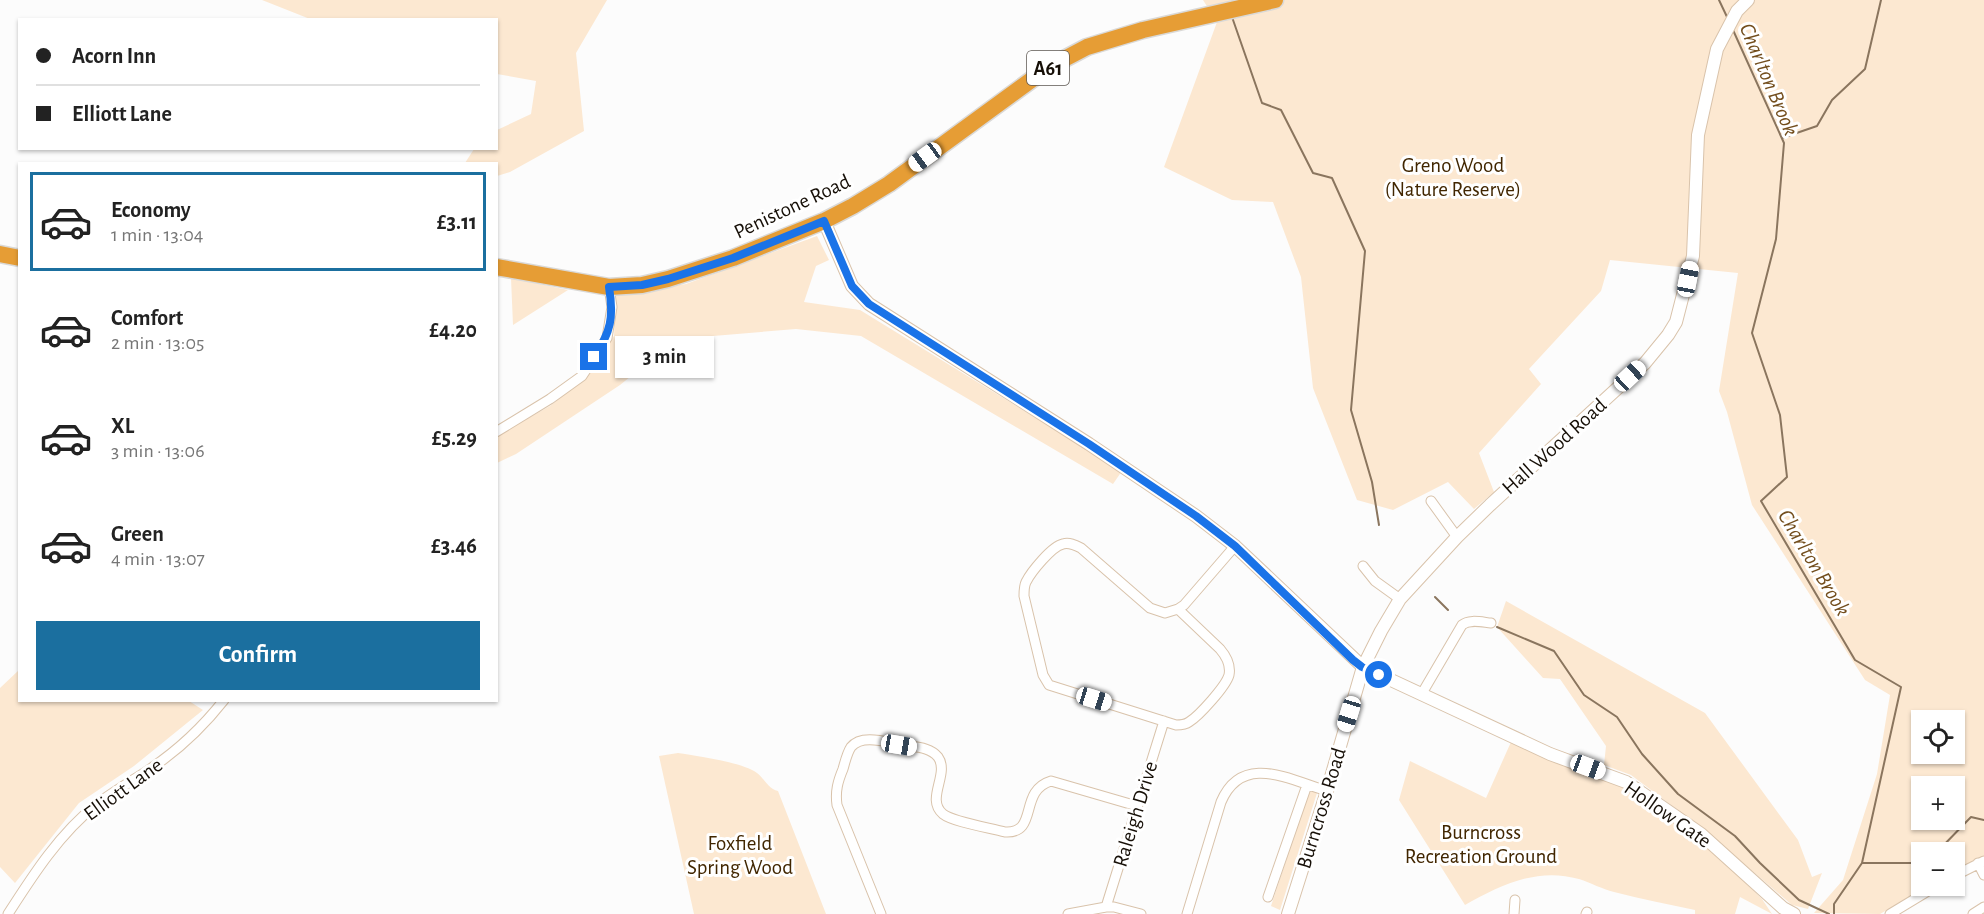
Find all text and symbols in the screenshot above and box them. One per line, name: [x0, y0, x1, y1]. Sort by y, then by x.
water label: Charlton Brook: [1736, 20, 1803, 139]
text: Acorn Inn: [72, 45, 156, 67]
road number: A61: [1027, 51, 1069, 85]
text: Elliott Lane: [72, 103, 172, 125]
car: [905, 139, 945, 175]
park label: Greno Wood (Nature Reserve): [1385, 155, 1521, 200]
street label: Penistone Road: [731, 170, 854, 243]
icon: car: [39, 195, 93, 249]
text: Economy: [111, 199, 191, 221]
text: £3.11: [437, 211, 477, 233]
text: 1 min · 13:04: [111, 225, 203, 245]
car: [1676, 260, 1700, 298]
icon: car: [39, 303, 93, 357]
text: Comfort: [111, 307, 183, 329]
text: £4.20: [429, 319, 477, 341]
text: 2 min · 13:05: [111, 333, 204, 353]
callout: 3 min: [615, 336, 714, 378]
route end: [580, 343, 607, 370]
text: 3 min: [643, 347, 686, 367]
car: [1611, 357, 1649, 395]
street label: Hall Wood Road: [1498, 394, 1611, 498]
icon: car: [39, 411, 93, 465]
text: XL: [111, 415, 134, 437]
text: £5.29: [432, 427, 477, 449]
text: 3 min · 13:06: [111, 441, 205, 461]
water label: Charlton Brook: [1774, 506, 1854, 619]
icon: car: [39, 519, 93, 573]
text: Green: [111, 523, 164, 545]
text: £3.46: [431, 535, 477, 557]
text: 4 min · 13:07: [111, 549, 205, 569]
button: Confirm: [36, 621, 480, 690]
route start: [1365, 661, 1392, 688]
car: [1074, 685, 1114, 713]
car: [1335, 694, 1363, 734]
map controls: [1911, 710, 1965, 896]
button: locate: [1911, 710, 1965, 764]
car: [880, 733, 918, 757]
street label: Burncross Road: [1293, 745, 1350, 871]
car: [1568, 752, 1608, 782]
street label: Elliott Lane: [80, 754, 166, 825]
street label: Raleigh Drive: [1109, 759, 1161, 869]
button: +: [1911, 776, 1965, 830]
street label: Hollow Gate: [1621, 777, 1715, 852]
park label: Burncross Recreation Ground: [1405, 822, 1557, 867]
park label: Foxfield Spring Wood: [687, 833, 793, 878]
button: −: [1911, 842, 1965, 896]

